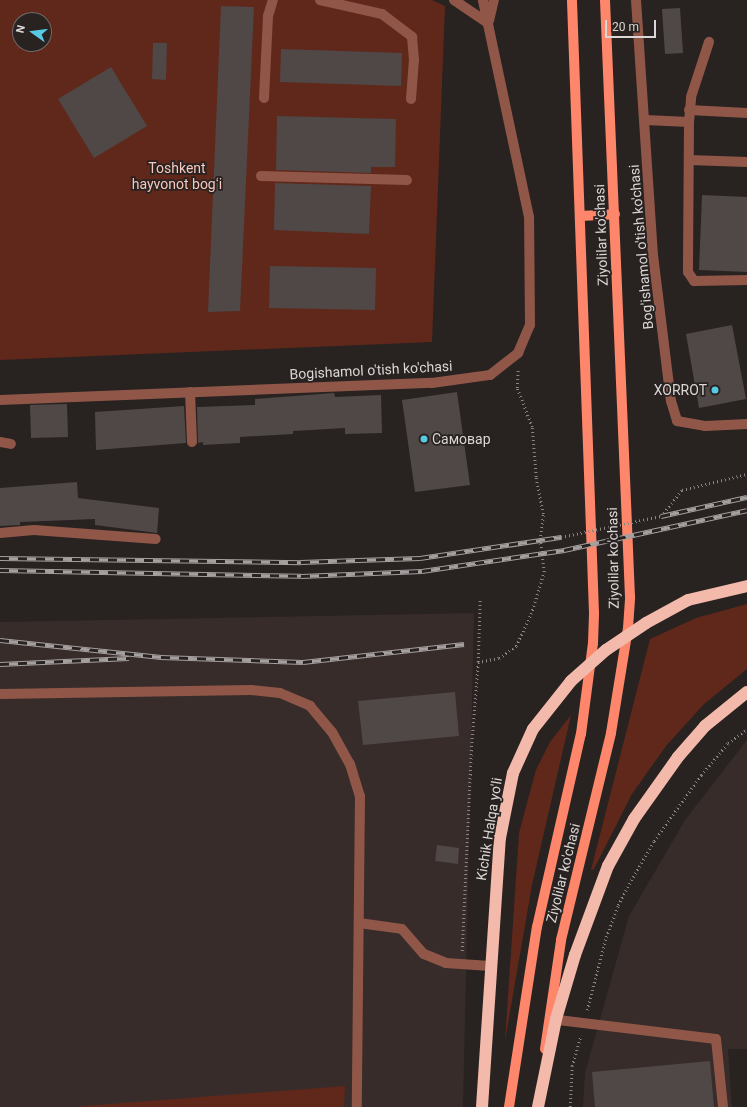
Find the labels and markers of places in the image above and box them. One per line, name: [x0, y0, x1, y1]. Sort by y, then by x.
place label: XORROT: [654, 382, 707, 398]
marker: XORROT: [710, 385, 720, 395]
place label: Самовар: [432, 431, 491, 447]
marker: Самовар: [419, 434, 429, 444]

